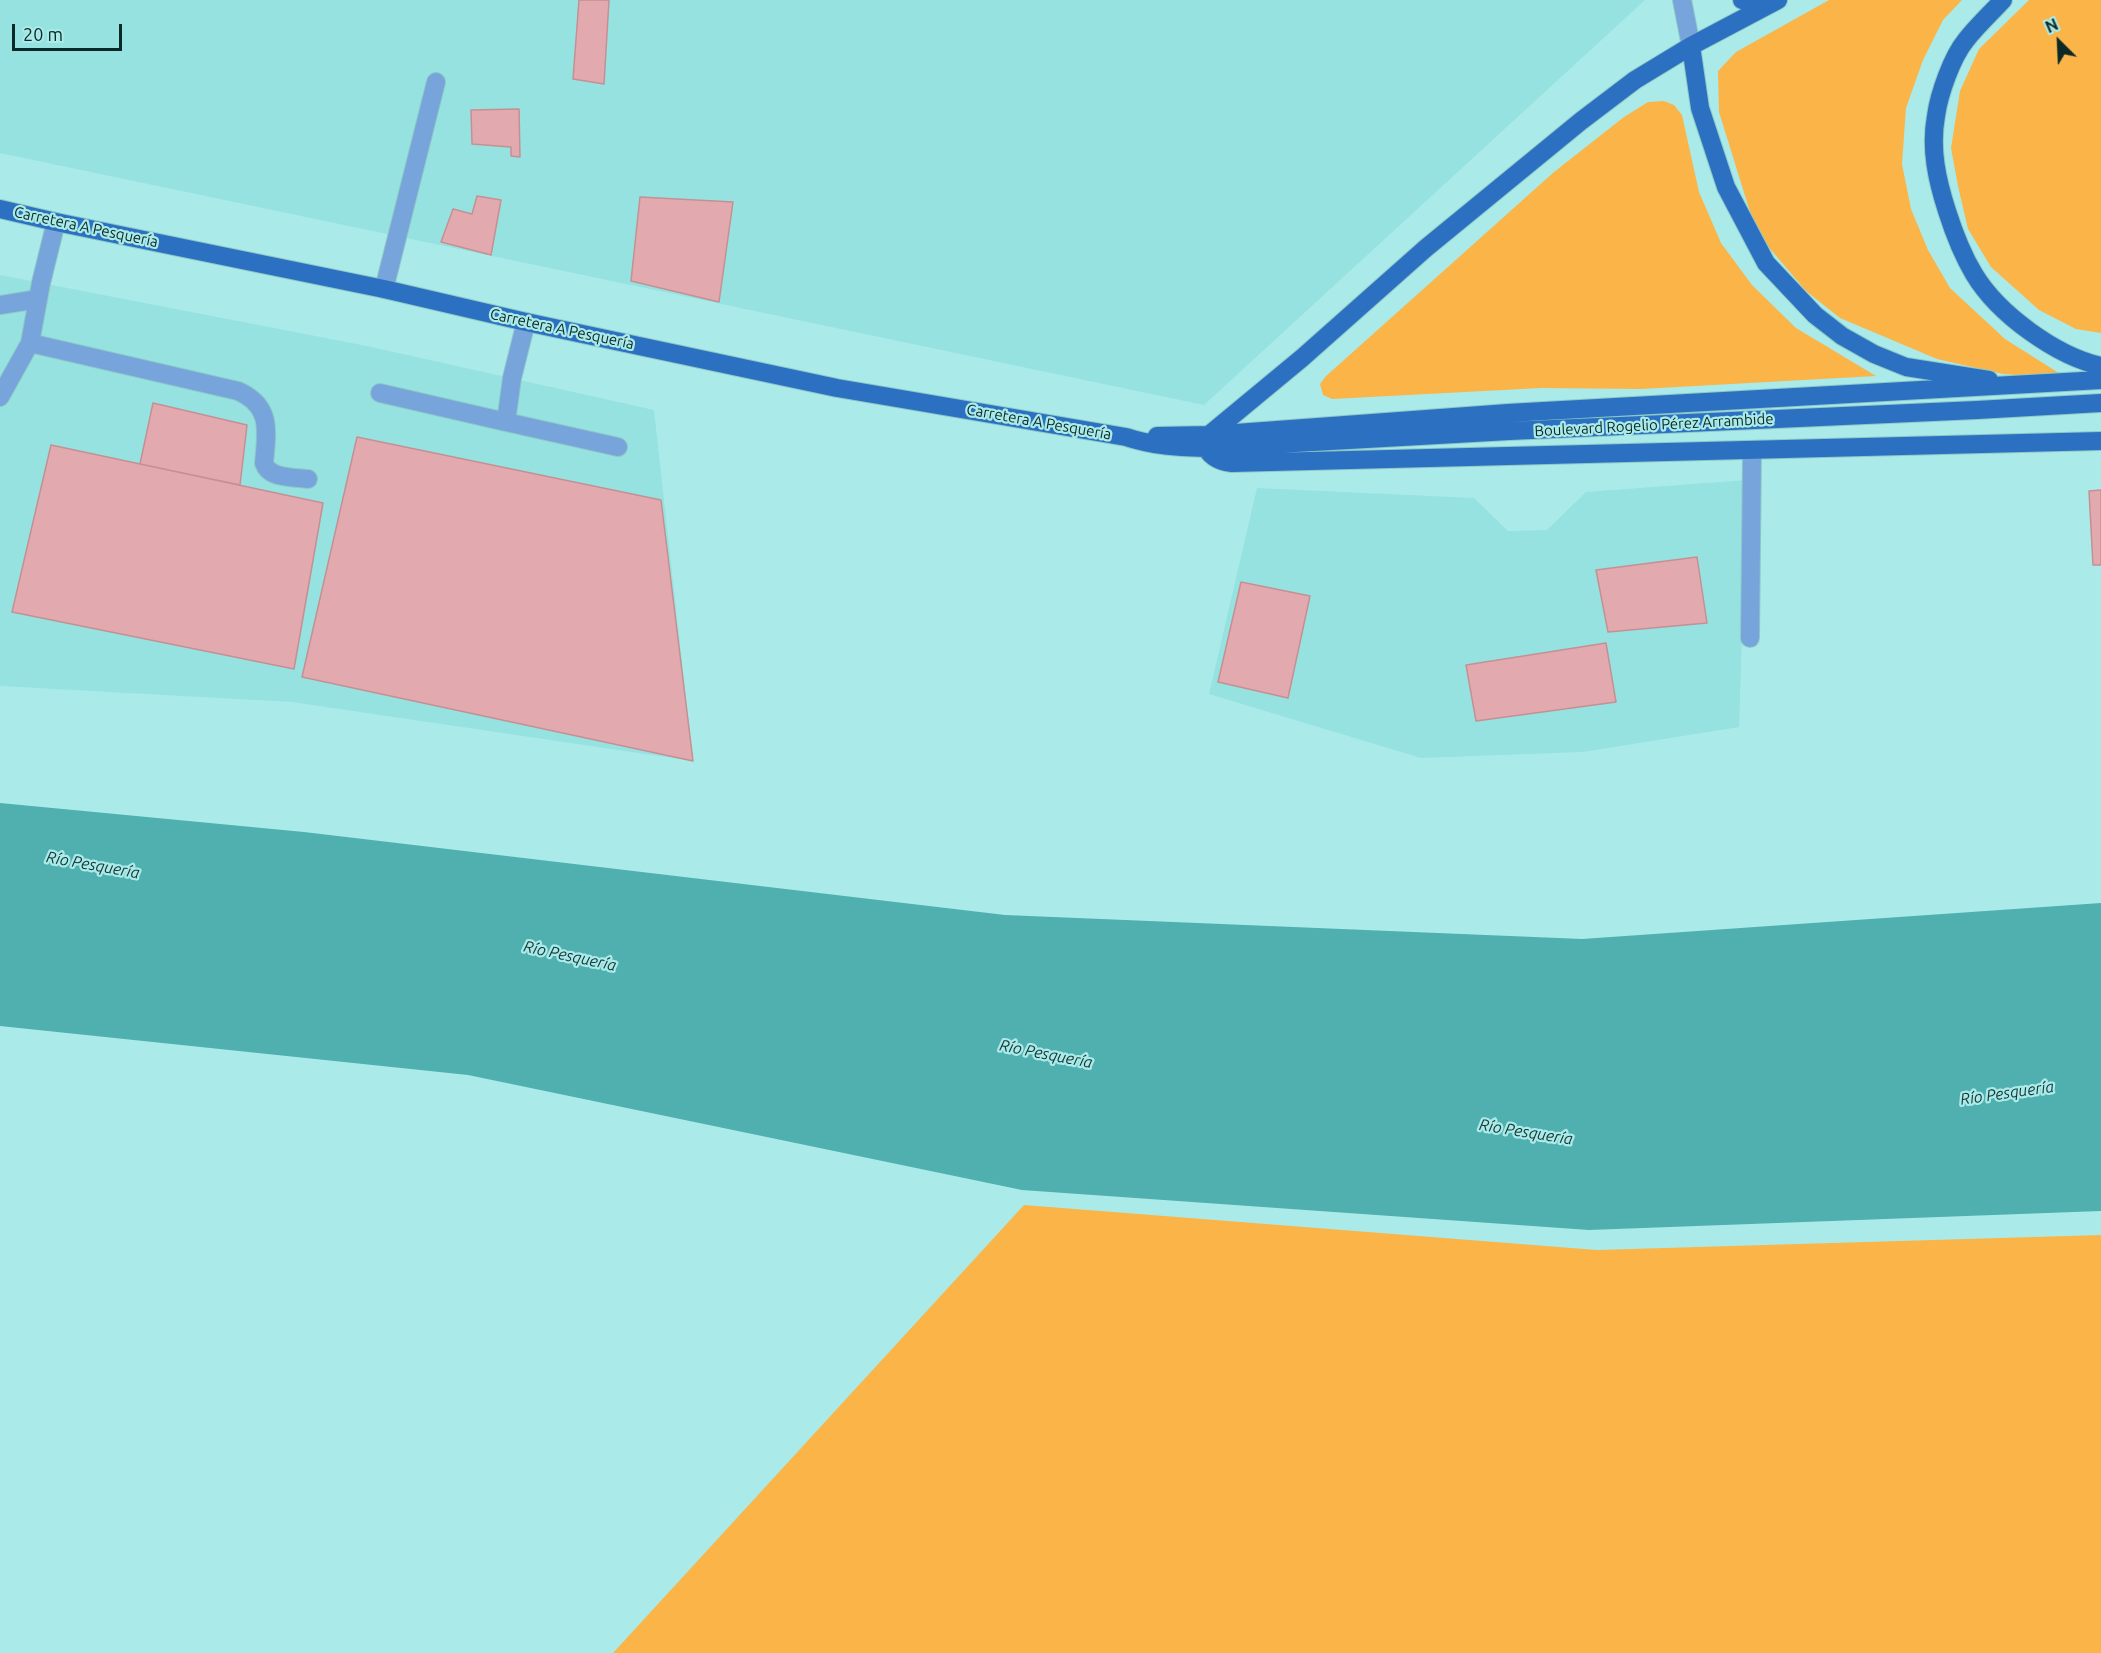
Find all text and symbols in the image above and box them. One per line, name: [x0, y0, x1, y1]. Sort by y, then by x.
scale bar: [15, 12, 124, 50]
north arrow: [2029, 12, 2089, 72]
text: N: [2043, 15, 2061, 36]
text: 20 m: [23, 24, 63, 44]
street label: Carretera A Pesquería: [12, 203, 160, 251]
street label: Carretera A Pesquería: [488, 305, 636, 353]
street label: Carretera A Pesquería: [965, 400, 1113, 444]
street label: Boulevard Rogelio Pérez Arrambide: [1534, 410, 1774, 440]
water label: Río Pesquería: [45, 847, 141, 883]
water label: Río Pesquería: [522, 937, 618, 975]
water label: Río Pesquería: [998, 1036, 1094, 1072]
water label: Río Pesquería: [1959, 1077, 2055, 1109]
water label: Río Pesquería: [1478, 1115, 1574, 1149]

